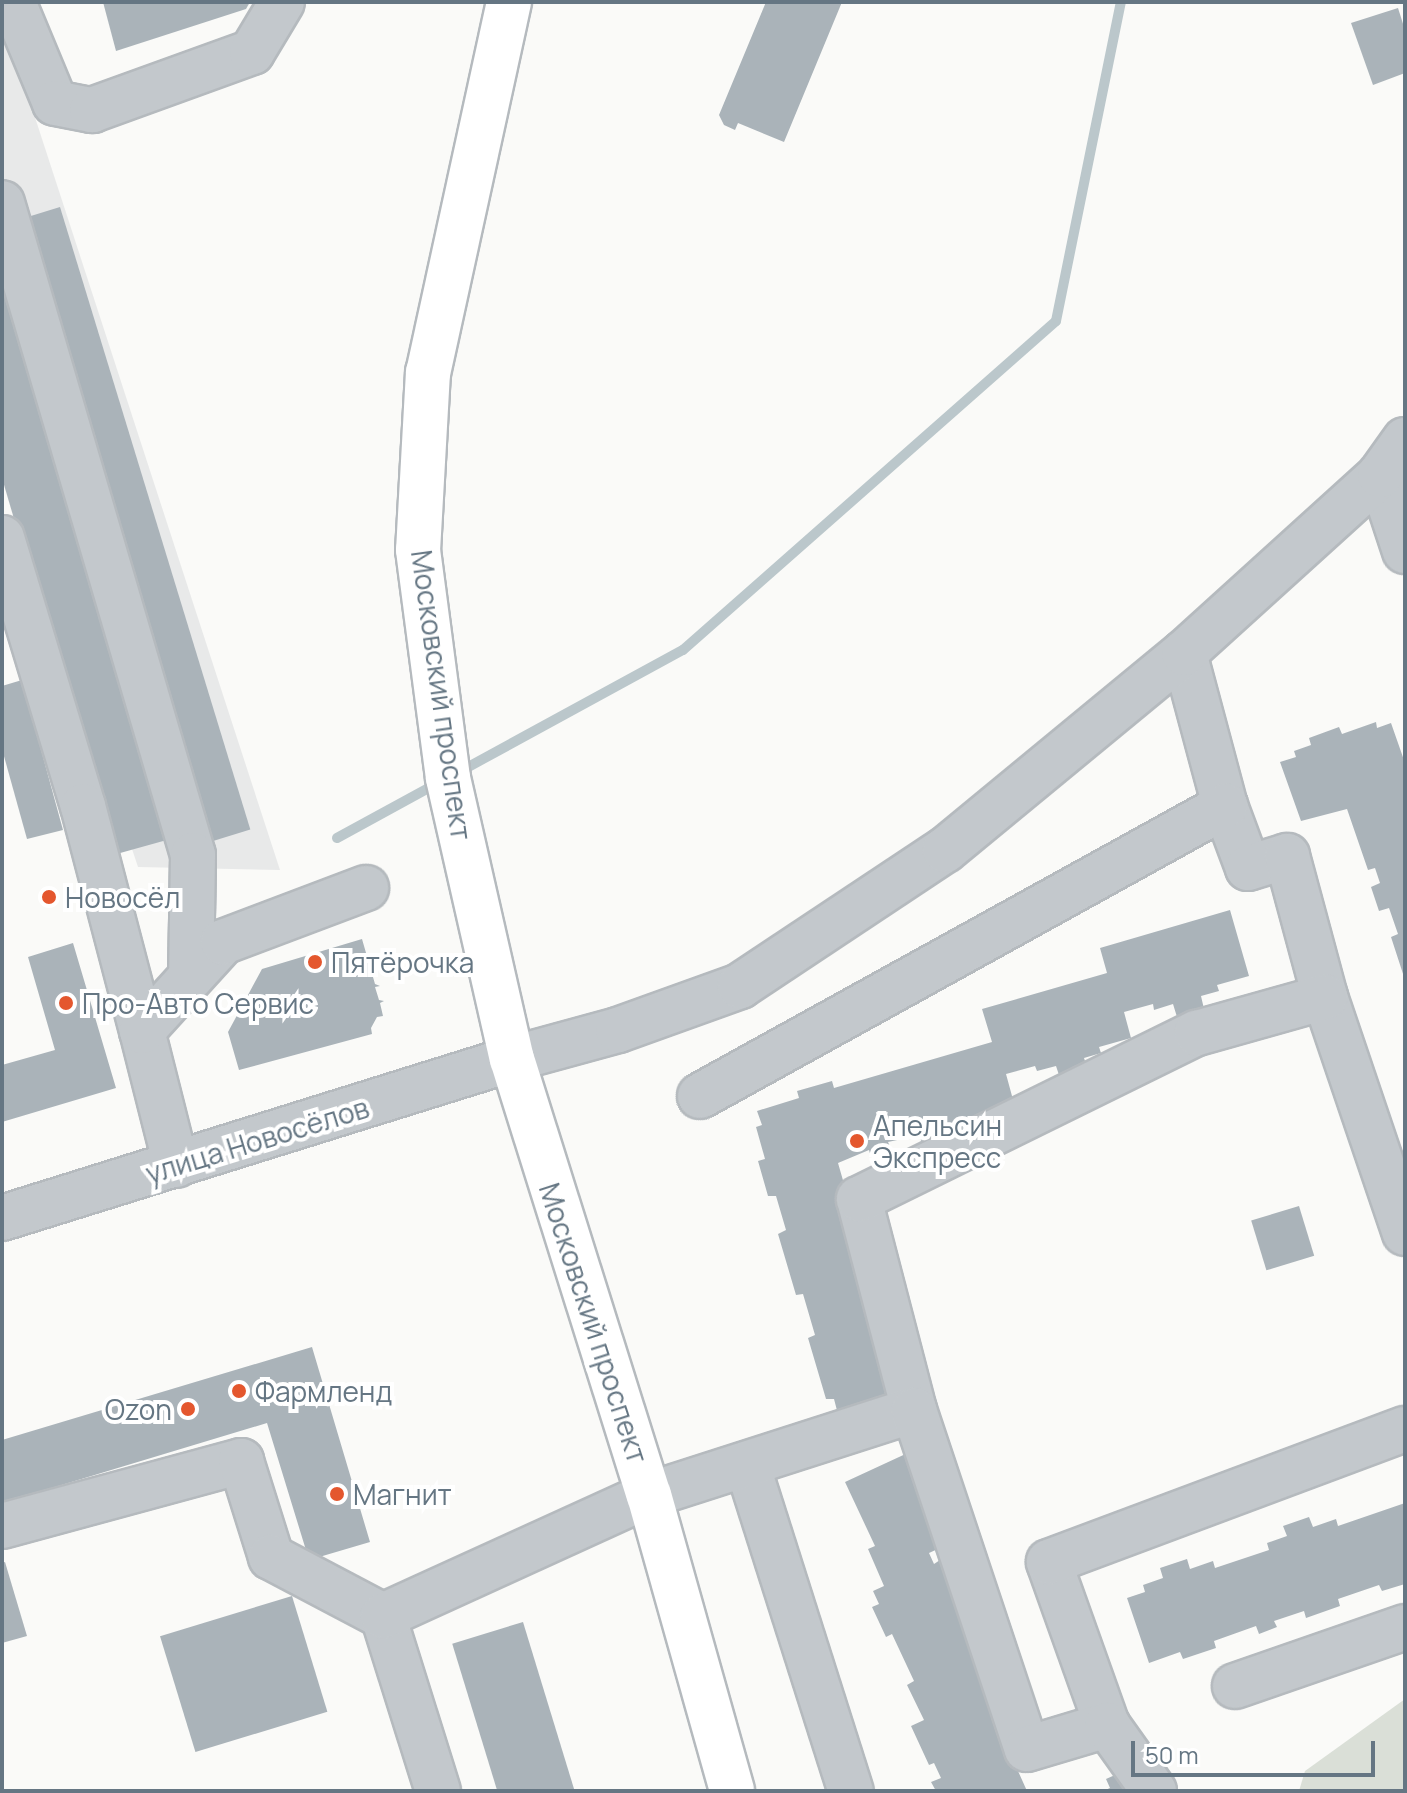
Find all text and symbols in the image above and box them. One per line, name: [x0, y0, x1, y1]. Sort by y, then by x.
street label: Московский проспект: [405, 548, 479, 842]
place label: Новосёл: [65, 880, 180, 914]
marker: Новосёл: [40, 888, 58, 906]
place label: Пятёрочка: [331, 945, 474, 979]
marker: Пятёрочка: [306, 953, 324, 971]
place label: Про-Авто Сервис: [82, 986, 314, 1020]
marker: Про-Авто Сервис: [57, 994, 75, 1012]
street label: улица Новосёлов: [141, 1090, 373, 1190]
place label: Апельсин Экспресс: [873, 1108, 1002, 1174]
marker: Апельсин Экспресс: [848, 1132, 866, 1150]
street label: Московский проспект: [533, 1179, 655, 1467]
place label: Фармленд: [255, 1374, 392, 1408]
marker: Фармленд: [230, 1382, 248, 1400]
place label: Ozon: [105, 1392, 172, 1426]
marker: Ozon: [179, 1400, 197, 1418]
place label: Магнит: [353, 1477, 452, 1511]
marker: Магнит: [328, 1485, 346, 1503]
scale bar: [1135, 1725, 1379, 1775]
text: 50 m: [1145, 1738, 1199, 1771]

